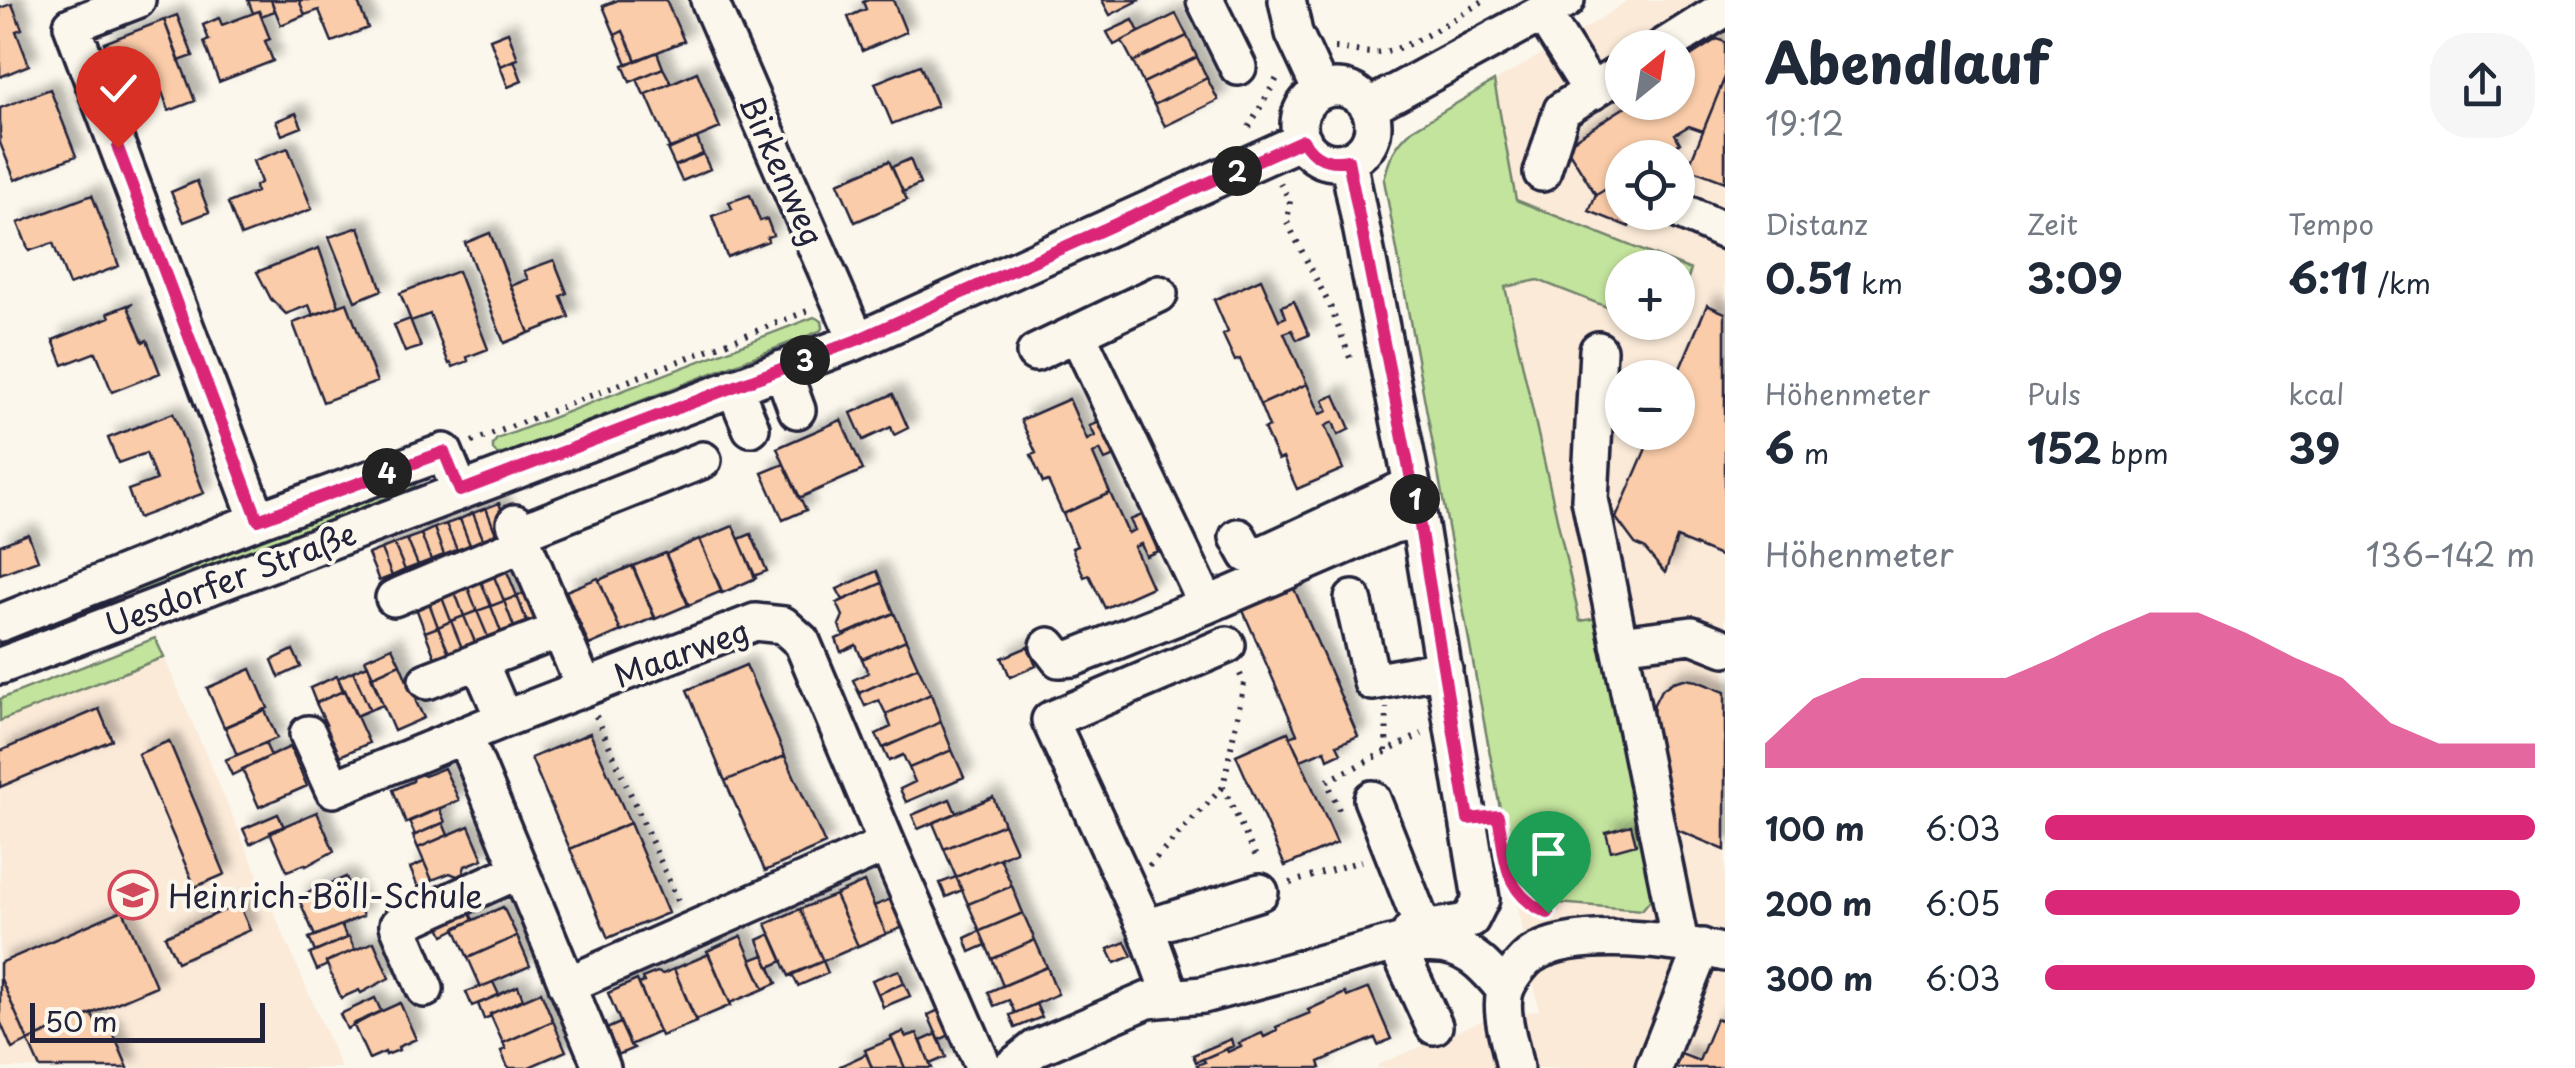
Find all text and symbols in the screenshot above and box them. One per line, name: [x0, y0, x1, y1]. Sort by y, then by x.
text: Abendlauf: [1765, 20, 2050, 103]
north arrow: [1605, 30, 1695, 120]
map controls: [1605, 30, 1695, 450]
button: share: [2430, 33, 2535, 138]
pin: [76, 46, 161, 149]
icon: check: [91, 61, 146, 116]
street label: Birkenweg: [728, 87, 838, 253]
text: 19:12: [1765, 99, 1844, 147]
button: locate: [1605, 140, 1695, 230]
pin: 2: [1212, 146, 1262, 196]
text: 2: [1227, 149, 1247, 192]
text: Distanz: [1765, 202, 1868, 245]
text: Zeit: [2027, 202, 2078, 245]
text: Tempo: [2288, 202, 2374, 245]
text: 0.51: [1765, 245, 1852, 308]
text: 3:09: [2027, 245, 2123, 308]
text: 6:11: [2288, 245, 2368, 308]
button: +: [1605, 250, 1695, 340]
text: km: [1852, 261, 1903, 304]
text: /km: [2368, 261, 2431, 304]
pin: 3: [780, 335, 830, 385]
text: 3: [796, 338, 814, 381]
button: −: [1605, 360, 1695, 450]
text: Höhenmeter: [1765, 372, 1930, 415]
text: Puls: [2027, 372, 2081, 415]
text: kcal: [2288, 372, 2344, 415]
text: 6: [1765, 415, 1795, 478]
text: 152: [2027, 415, 2102, 478]
text: 39: [2288, 415, 2340, 478]
text: m: [1795, 431, 1829, 474]
text: bpm: [2102, 431, 2169, 474]
pin: 4: [362, 448, 412, 498]
text: 4: [377, 451, 397, 494]
pin: 1: [1390, 474, 1440, 524]
text: 1: [1408, 477, 1422, 520]
street label: Uesdorfer Straße: [98, 508, 362, 648]
text: Höhenmeter: [1765, 530, 1954, 578]
text: 136–142 m: [2366, 530, 2535, 578]
street label: Maarweg: [607, 605, 755, 699]
text: 100 m: [1765, 804, 1865, 852]
text: 6:03: [1925, 804, 2000, 852]
pin: [1506, 811, 1591, 914]
icon: arrive: [1521, 826, 1576, 881]
school or university icon: Heinrich-Böll-Schule: [107, 869, 159, 921]
place label: Heinrich-Böll-Schule: [168, 871, 483, 919]
text: 200 m: [1765, 879, 1872, 927]
text: 6:05: [1925, 879, 2000, 927]
text: 300 m: [1765, 954, 1873, 1002]
text: 6:03: [1925, 954, 2000, 1002]
scale bar: [30, 998, 265, 1042]
text: 50 m: [45, 999, 118, 1042]

